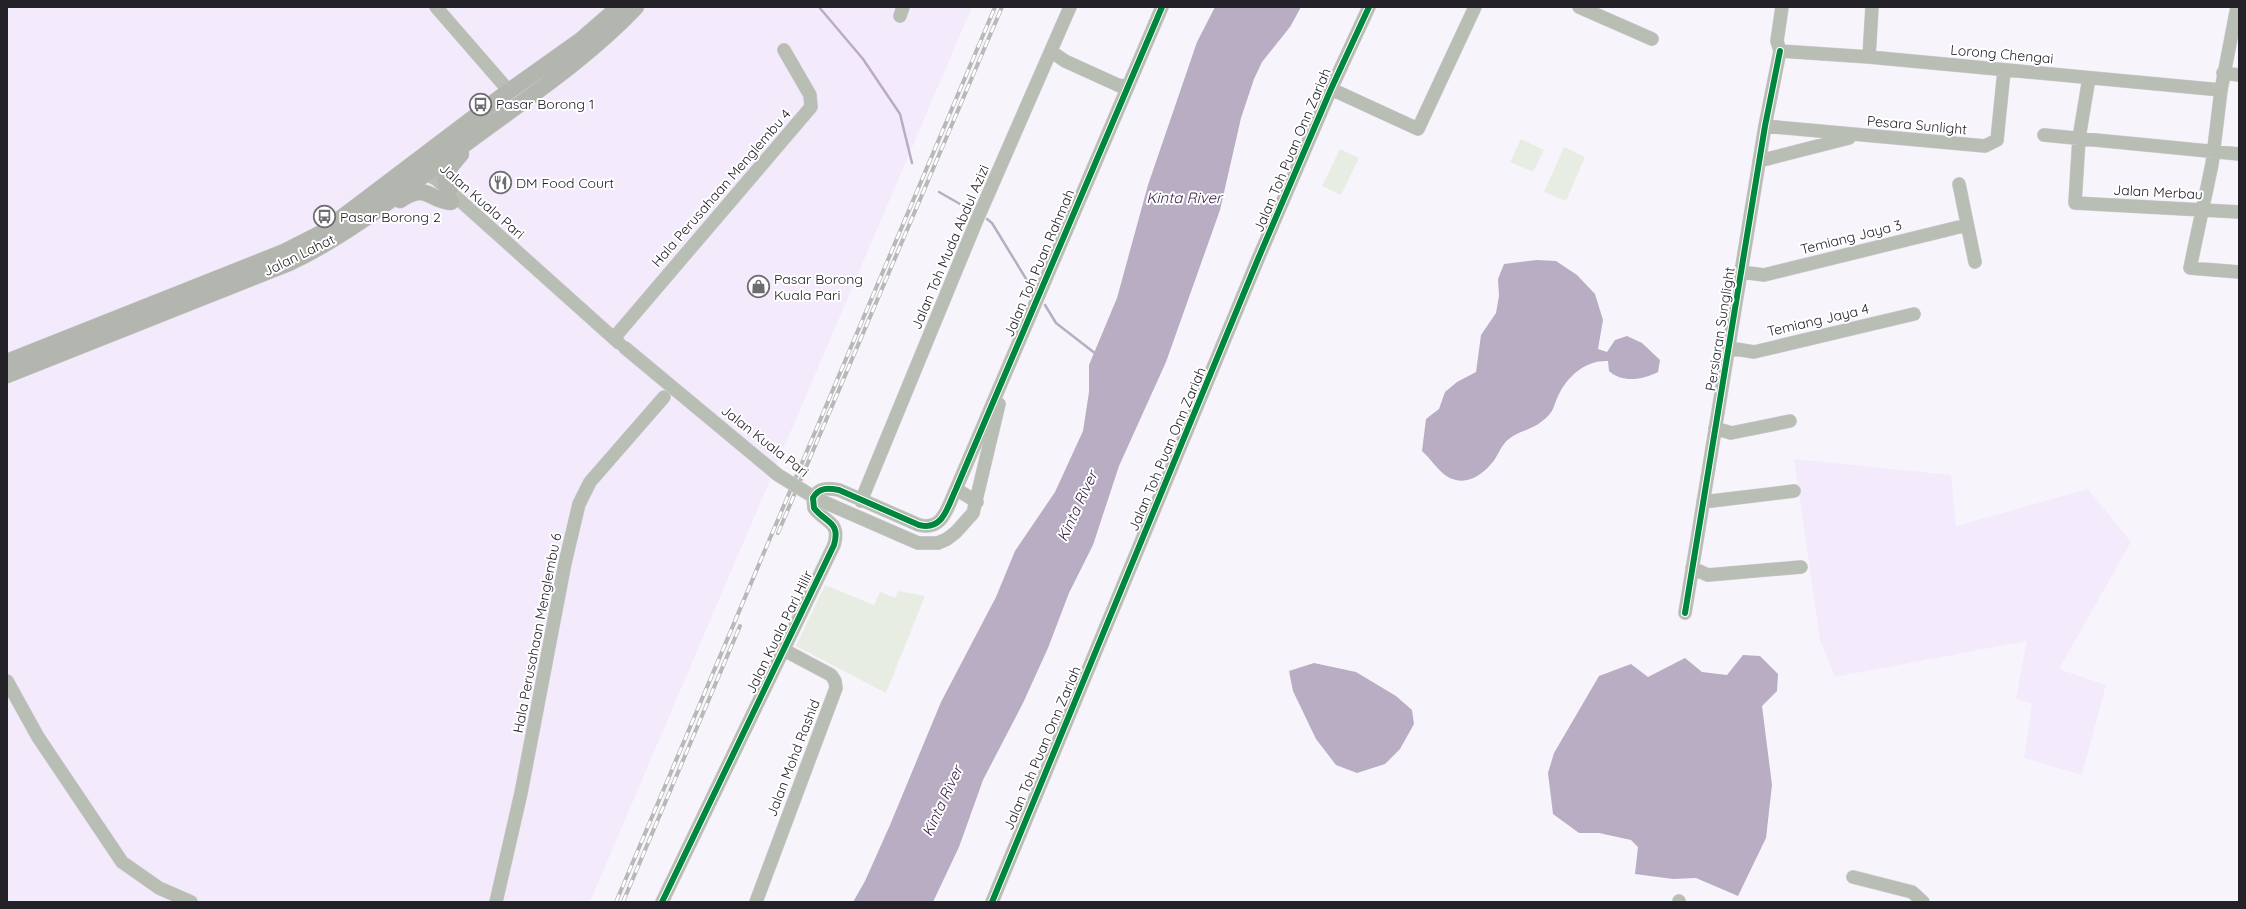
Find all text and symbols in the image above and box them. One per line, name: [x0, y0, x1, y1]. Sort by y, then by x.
street label: Lorong Chengai: [1950, 41, 2054, 67]
street label: Jalan Toh Puan Onn Zariah: [1249, 65, 1335, 235]
bus stop icon: Pasar Borong 1: [467, 91, 493, 117]
place label: Pasar Borong 1: [496, 95, 594, 113]
street label: Hala Perusahaan Menglembu 4: [647, 105, 795, 271]
street label: Pesara Sunlight: [1866, 112, 1968, 138]
street label: Jalan Kuala Pari: [436, 159, 528, 243]
street label: Jalan Toh Muda Abdul Azizi: [907, 162, 993, 332]
restaurant icon: DM Food Court: [488, 170, 514, 196]
place label: DM Food Court: [516, 174, 614, 192]
street label: Jalan Merbau: [2113, 181, 2203, 203]
street label: Jalan Toh Puan Rahmah: [1000, 186, 1078, 340]
water label: Kinta River: [1146, 188, 1224, 207]
bus stop icon: Pasar Borong 2: [312, 204, 338, 230]
place label: Pasar Borong 2: [340, 208, 441, 226]
street label: Temiang Jaya 3: [1799, 216, 1903, 258]
street label: Jalan Lahat: [260, 230, 338, 280]
street label: Persiaran Sunglight: [1701, 265, 1739, 392]
place label: Pasar Borong Kuala Pari: [774, 270, 863, 304]
shop icon: Pasar Borong Kuala Pari: [745, 274, 771, 300]
street label: Temiang Jaya 4: [1765, 300, 1871, 340]
street label: Jalan Toh Puan Onn Zariah: [1124, 364, 1210, 534]
street label: Jalan Kuala Pari: [717, 401, 813, 481]
water label: Kinta River: [1052, 466, 1103, 544]
street label: Hala Perusahaan Menglembu 6: [509, 531, 565, 735]
street label: Jalan Kuala Pari Hilir: [741, 567, 817, 697]
street label: Jalan Toh Puan Onn Zariah: [999, 663, 1085, 833]
street label: Jalan Mohd Rashid: [762, 697, 824, 819]
water label: Kinta River: [917, 761, 968, 839]

